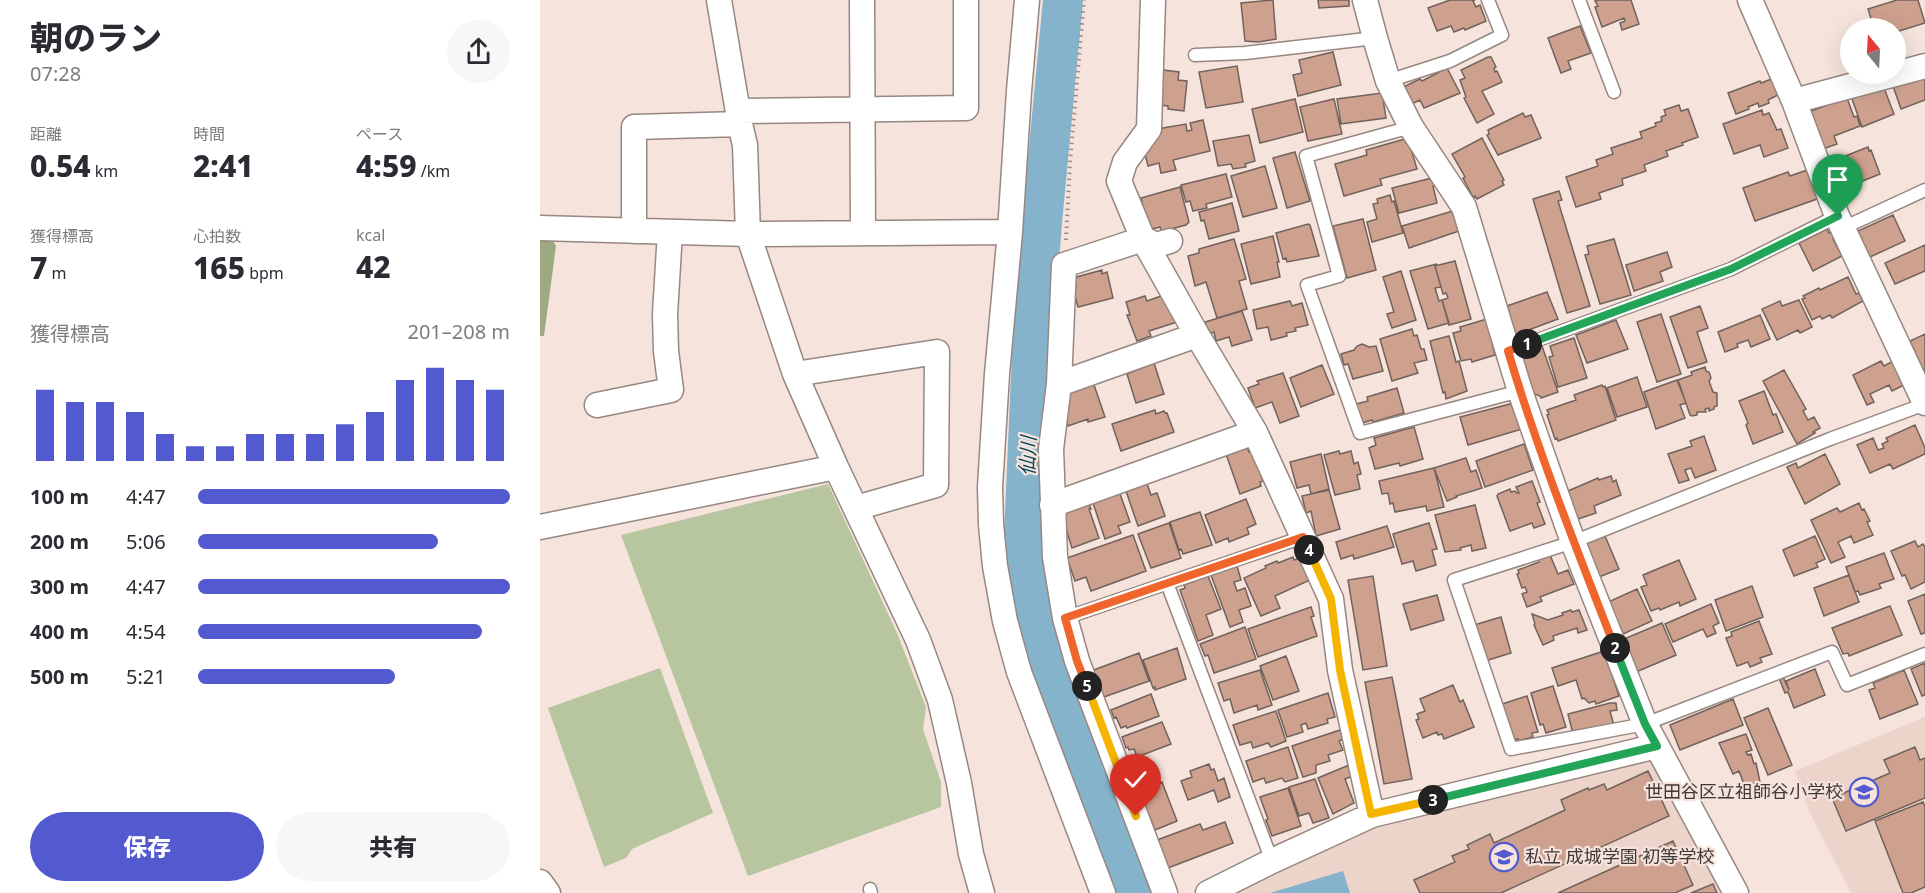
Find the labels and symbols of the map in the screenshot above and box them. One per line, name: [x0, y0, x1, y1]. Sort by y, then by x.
north arrow: [1840, 18, 1906, 84]
pin: [1812, 154, 1863, 216]
pin: 1: [1512, 329, 1542, 359]
water label: 仙川: [1013, 434, 1042, 476]
pin: 4: [1294, 535, 1324, 565]
pin: 2: [1600, 633, 1630, 663]
pin: 5: [1072, 671, 1102, 701]
pin: [1110, 754, 1161, 816]
school or university icon: 世田谷区立祖師谷小学校: [1848, 776, 1880, 808]
place label: 世田谷区立祖師谷小学校: [1645, 779, 1843, 803]
pin: 3: [1418, 785, 1448, 815]
school or university icon: 私立 成城学園 初等学校: [1488, 841, 1520, 873]
place label: 私立 成城学園 初等学校: [1525, 844, 1714, 868]

